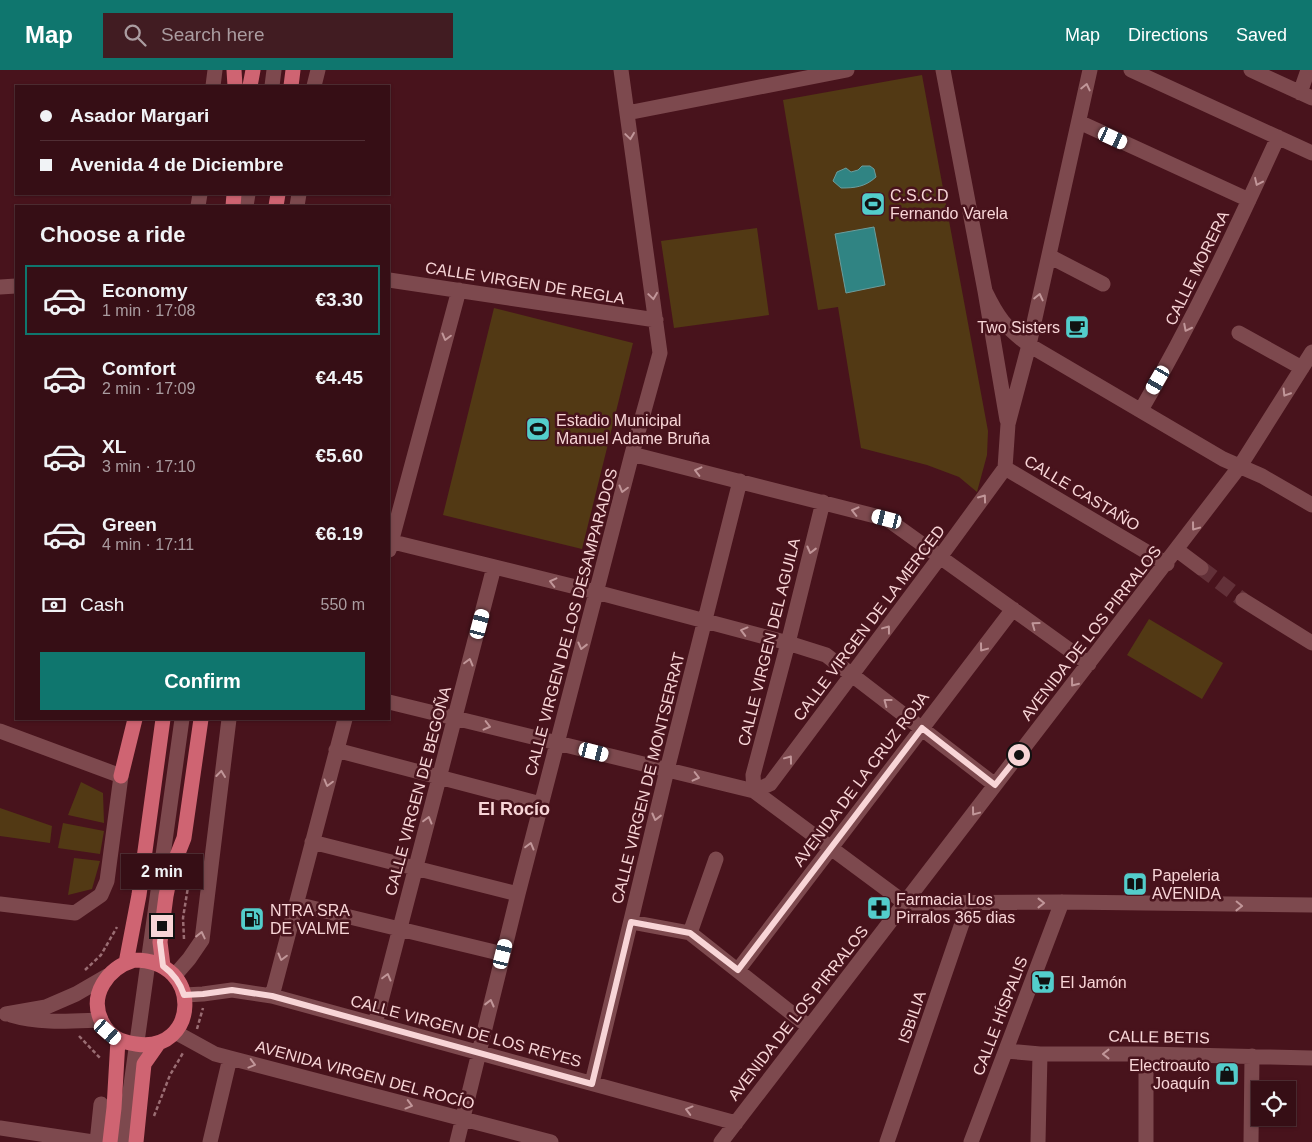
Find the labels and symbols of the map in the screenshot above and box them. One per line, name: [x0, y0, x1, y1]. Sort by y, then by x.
one-way arrow: [1081, 83, 1091, 92]
car: [1096, 125, 1129, 151]
one-way arrow: [624, 132, 635, 140]
one-way arrow: [1253, 177, 1264, 186]
place label: C.S.C.D Fernando Varela: [890, 187, 1008, 222]
sports icon: C.S.C.D Fernando Varela: [860, 191, 886, 217]
street label: CALLE MORERA: [1162, 208, 1232, 328]
street label: CALLE VIRGEN DE REGLA: [424, 259, 626, 307]
one-way arrow: [647, 293, 658, 301]
one-way arrow: [1034, 293, 1044, 302]
cafe icon: Two Sisters: [1064, 314, 1090, 340]
place label: Two Sisters: [977, 319, 1060, 336]
one-way arrow: [1183, 323, 1193, 332]
one-way arrow: [441, 333, 452, 342]
car: [1144, 363, 1171, 397]
one-way arrow: [1283, 388, 1293, 397]
place label: Estadio Municipal Manuel Adame Bruña: [556, 412, 710, 447]
sports icon: Estadio Municipal Manuel Adame Bruña: [525, 416, 551, 442]
street label: CALLE CASTAÑO: [1021, 450, 1144, 534]
street label: CALLE VIRGEN DE LOS DESAMPARADOS: [522, 466, 620, 778]
one-way arrow: [693, 466, 702, 477]
one-way arrow: [618, 484, 629, 493]
one-way arrow: [977, 494, 986, 504]
one-way arrow: [852, 506, 860, 516]
car: [870, 508, 903, 530]
one-way arrow: [1192, 521, 1200, 530]
street label: CALLE VIRGEN DE LA MERCED: [790, 522, 948, 724]
street label: CALLE VIRGEN DEL AGUILA: [735, 536, 803, 748]
street label: AVENIDA DE LOS PIRRALOS: [1018, 542, 1164, 724]
one-way arrow: [806, 545, 817, 554]
one-way arrow: [549, 577, 558, 588]
car: [468, 608, 491, 640]
one-way arrow: [1031, 622, 1041, 631]
one-way arrow: [881, 625, 890, 635]
one-way arrow: [740, 626, 749, 637]
one-way arrow: [577, 641, 588, 650]
one-way arrow: [981, 642, 989, 651]
street label: CALLE VIRGEN DE MONTSERRAT: [608, 650, 688, 905]
one-way arrow: [464, 659, 474, 667]
one-way arrow: [1071, 677, 1079, 686]
street label: CALLE VIRGEN DE BEGOÑA: [380, 684, 454, 898]
street label: AVENIDA DE LA CRUZ ROJA: [790, 688, 932, 870]
one-way arrow: [883, 699, 893, 708]
one-way arrow: [483, 720, 492, 731]
car: [577, 741, 610, 763]
route start: [1008, 744, 1030, 766]
one-way arrow: [783, 755, 792, 765]
one-way arrow: [215, 770, 226, 778]
one-way arrow: [691, 771, 700, 782]
one-way arrow: [323, 778, 333, 786]
district label: El Rocío: [478, 799, 550, 819]
one-way arrow: [972, 806, 980, 815]
one-way arrow: [651, 813, 662, 822]
one-way arrow: [423, 816, 433, 824]
one-way arrow: [525, 842, 535, 850]
callout: 2 min: [121, 854, 203, 888]
place label: Papeleria AVENIDA: [1152, 867, 1221, 902]
library icon: Papeleria AVENIDA: [1122, 871, 1148, 897]
place label: Farmacia Los Pirralos 365 dias: [896, 891, 1015, 926]
pharmacy icon: Farmacia Los Pirralos 365 dias: [866, 895, 892, 921]
one-way arrow: [1038, 897, 1046, 908]
one-way arrow: [1235, 900, 1243, 911]
place label: NTRA SRA DE VALME: [270, 902, 350, 937]
fuel station icon: NTRA SRA DE VALME: [239, 906, 265, 932]
route end: [151, 915, 173, 937]
street label: AVENIDA DE LOS PIRRALOS: [725, 922, 871, 1104]
one-way arrow: [195, 931, 206, 940]
car: [492, 938, 513, 970]
one-way arrow: [277, 952, 288, 961]
street label: CALLE HÍSPALIS: [969, 954, 1031, 1078]
supermarket icon: El Jamón: [1030, 969, 1056, 995]
one-way arrow: [382, 973, 392, 981]
place label: El Jamón: [1060, 974, 1127, 991]
street label: ISBILIA: [895, 988, 929, 1045]
street label: CALLE VIRGEN DE LOS REYES: [349, 992, 583, 1070]
one-way arrow: [484, 999, 495, 1008]
car: [91, 1016, 124, 1048]
street label: CALLE BETIS: [1108, 1028, 1210, 1046]
street label: AVENIDA VIRGEN DEL ROCÍO: [254, 1037, 477, 1112]
one-way arrow: [1102, 1049, 1110, 1059]
place label: Electroauto Joaquín: [1129, 1057, 1210, 1092]
one-way arrow: [247, 1058, 256, 1069]
shop icon: Electroauto Joaquín: [1214, 1061, 1240, 1087]
one-way arrow: [405, 1099, 414, 1110]
one-way arrow: [685, 1105, 693, 1115]

